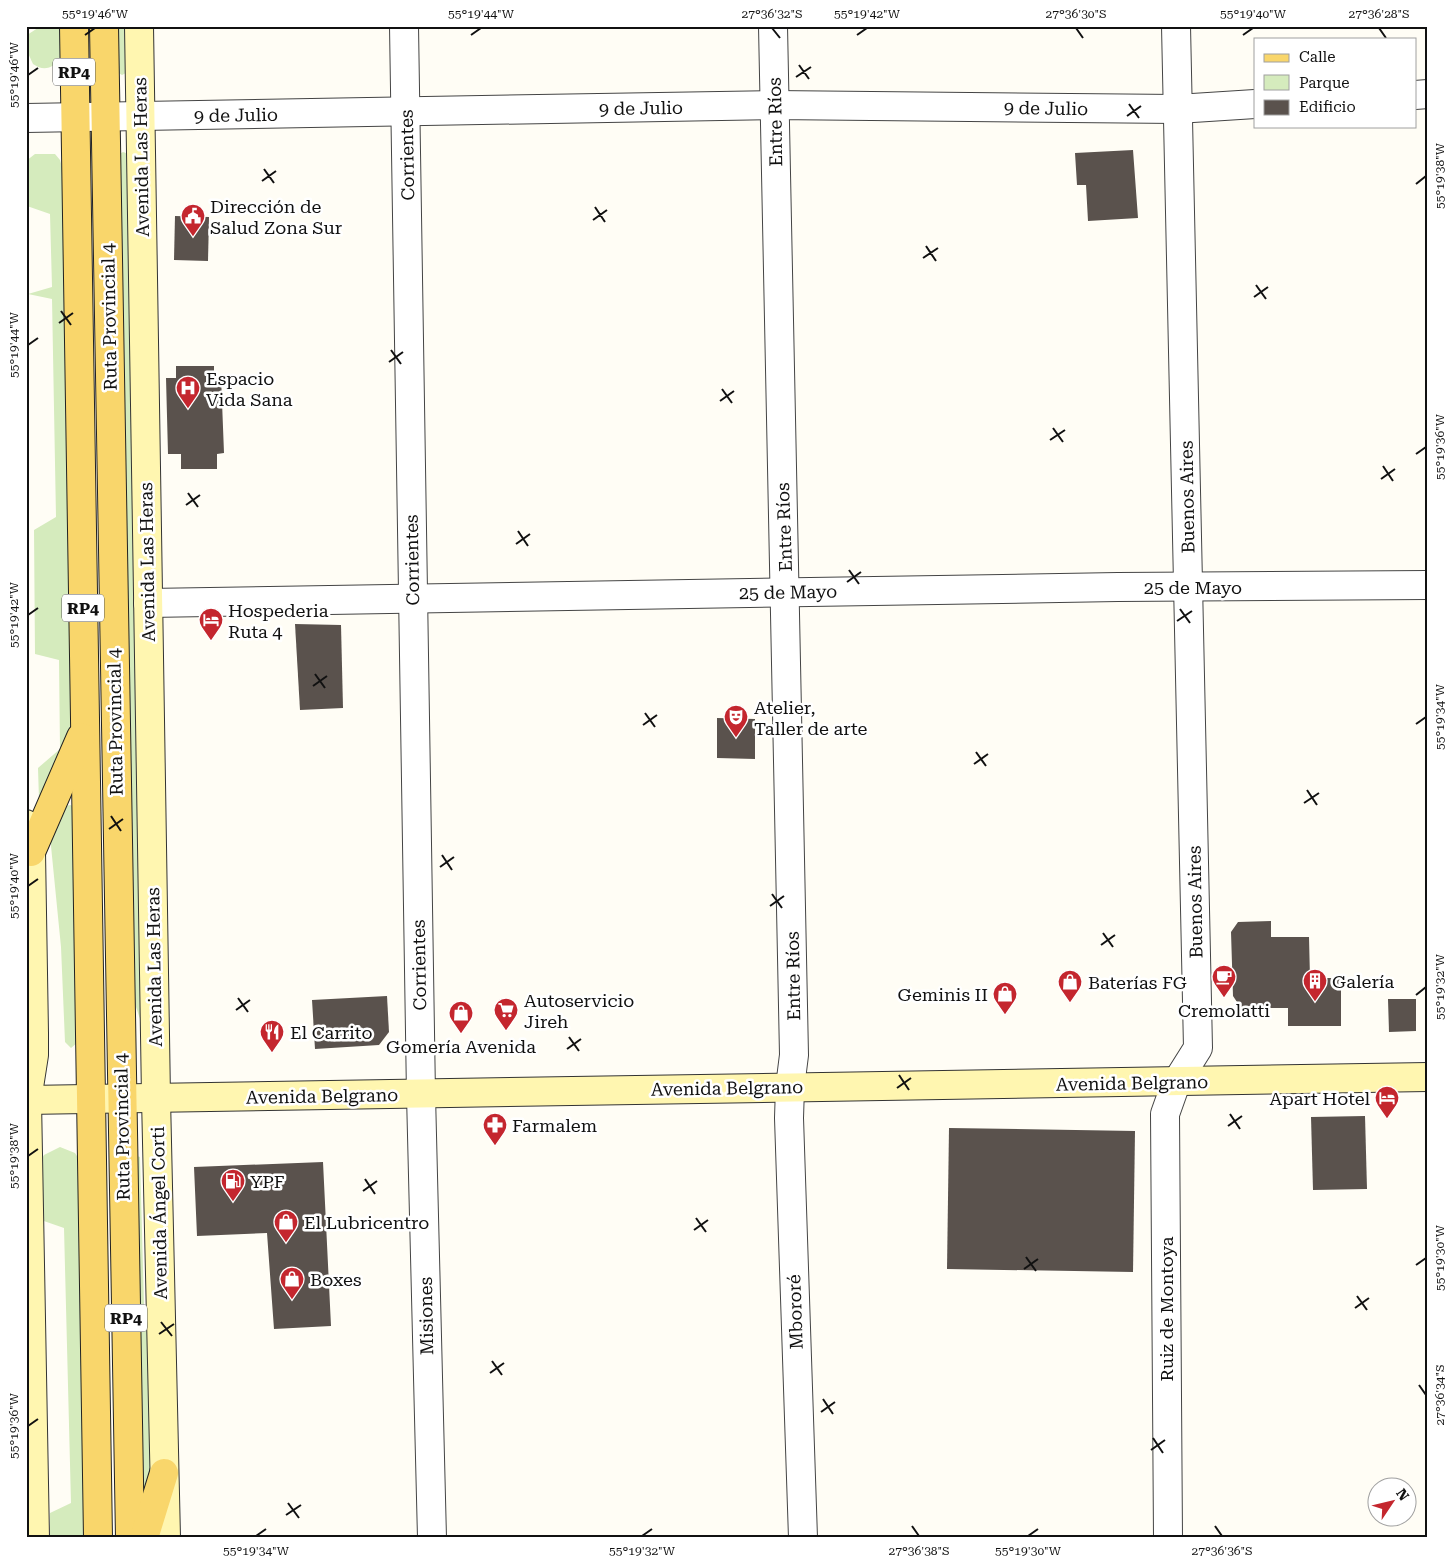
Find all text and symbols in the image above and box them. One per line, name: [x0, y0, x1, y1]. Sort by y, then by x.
text: 55°19'46"W: [62, 7, 129, 21]
text: 55°19'44"W: [448, 7, 515, 21]
text: 27°36'32"S: [742, 7, 802, 21]
text: 55°19'42"W: [834, 7, 901, 21]
text: 27°36'30"S: [1046, 7, 1106, 21]
text: 55°19'40"W: [1220, 7, 1287, 21]
text: 27°36'28"S: [1349, 7, 1409, 21]
legend: [1254, 38, 1416, 128]
text: 55°19'46"W: [7, 41, 21, 108]
text: Calle: [1299, 48, 1335, 66]
road number: RP4: [53, 58, 95, 86]
text: Parque: [1299, 74, 1350, 92]
street label: Avenida Las Heras: [129, 77, 153, 237]
street label: Entre Ríos: [764, 77, 786, 167]
street label: 9 de Julio: [599, 97, 683, 119]
street label: 9 de Julio: [1004, 97, 1088, 119]
text: Edificio: [1299, 98, 1356, 116]
street label: 9 de Julio: [194, 104, 278, 126]
street label: Corrientes: [396, 109, 418, 201]
text: 55°19'38"W: [1433, 142, 1447, 209]
place label: Dirección de Salud Zona Sur: [210, 196, 342, 238]
public building icon: Dirección de Salud Zona Sur: [180, 203, 206, 237]
street label: Ruta Provincial 4: [97, 243, 121, 391]
text: 55°19'44"W: [7, 311, 21, 378]
place label: Espacio Vida Sana: [206, 368, 293, 410]
hospital icon: Espacio Vida Sana: [175, 375, 201, 409]
text: 55°19'36"W: [1433, 413, 1447, 480]
street label: Buenos Aires: [1176, 440, 1198, 554]
street label: Avenida Las Heras: [135, 482, 159, 642]
street label: Entre Ríos: [772, 482, 796, 572]
street label: Corrientes: [401, 514, 423, 606]
street label: 25 de Mayo: [1144, 577, 1242, 598]
text: 55°19'42"W: [7, 581, 21, 648]
street label: 25 de Mayo: [739, 581, 837, 603]
road number: RP4: [62, 594, 104, 622]
place label: Hospederia Ruta 4: [228, 600, 329, 642]
hotel icon: Hospederia Ruta 4: [198, 607, 224, 641]
street label: Ruta Provincial 4: [103, 648, 127, 796]
text: 55°19'34"W: [1433, 683, 1447, 750]
place label: Atelier, Taller de arte: [754, 697, 868, 739]
theatre icon: Atelier, Taller de arte: [723, 704, 749, 738]
street label: Buenos Aires: [1184, 845, 1206, 959]
text: 55°19'40"W: [7, 852, 21, 919]
street label: Avenida Las Heras: [142, 887, 166, 1047]
street label: Corrientes: [408, 919, 430, 1011]
street label: Entre Ríos: [782, 931, 804, 1021]
text: 55°19'32"W: [1433, 953, 1447, 1020]
cafe icon: Cremolatti: [1211, 964, 1237, 998]
building icon: Galería: [1302, 968, 1328, 1002]
shop icon: Baterías FG: [1057, 969, 1083, 1003]
place label: Galería: [1332, 971, 1395, 992]
place label: Baterías FG: [1088, 972, 1187, 993]
shop icon: Geminis II: [992, 981, 1018, 1015]
place label: Geminis II: [898, 984, 988, 1005]
place label: Autoservicio Jireh: [524, 990, 634, 1032]
supermarket icon: Autoservicio Jireh: [493, 997, 519, 1031]
shop icon: Gomería Avenida: [448, 1000, 474, 1034]
place label: Cremolatti: [1178, 1000, 1270, 1021]
restaurant icon: El Carrito: [259, 1019, 285, 1053]
place label: El Carrito: [290, 1022, 372, 1043]
place label: Gomería Avenida: [386, 1036, 536, 1057]
street label: Ruta Provincial 4: [110, 1053, 134, 1201]
street label: Avenida Belgrano: [1056, 1071, 1208, 1095]
street label: Avenida Belgrano: [651, 1076, 803, 1100]
street label: Avenida Belgrano: [246, 1084, 398, 1108]
hotel icon: Apart Hotel: [1374, 1085, 1400, 1119]
place label: Apart Hotel: [1270, 1088, 1370, 1109]
pharmacy icon: Farmalem: [482, 1112, 508, 1146]
place label: Farmalem: [512, 1115, 597, 1136]
text: 55°19'38"W: [7, 1122, 21, 1189]
street label: Avenida Ángel Corti: [147, 1126, 171, 1300]
fuel station icon: YPF: [220, 1168, 246, 1202]
place label: YPF: [250, 1171, 285, 1192]
shop icon: El Lubricentro: [273, 1209, 299, 1243]
place label: El Lubricentro: [304, 1212, 429, 1233]
text: 55°19'30"W: [1433, 1224, 1447, 1291]
street label: Ruiz de Montoya: [1156, 1236, 1177, 1382]
shop icon: Boxes: [279, 1266, 305, 1300]
place label: Boxes: [310, 1269, 361, 1290]
street label: Mbororé: [783, 1274, 807, 1350]
street label: Misiones: [415, 1277, 437, 1355]
road number: RP4: [105, 1305, 147, 1332]
text: 27°36'34"S: [1433, 1365, 1447, 1425]
text: 55°19'36"W: [7, 1392, 21, 1459]
north arrow: [1366, 1476, 1416, 1526]
text: N: [1393, 1486, 1412, 1504]
text: 55°19'34"W: [223, 1544, 290, 1558]
text: 55°19'32"W: [609, 1544, 676, 1558]
text: 27°36'38"S: [889, 1544, 949, 1558]
text: 55°19'30"W: [995, 1544, 1062, 1558]
text: 27°36'36"S: [1192, 1544, 1252, 1558]

